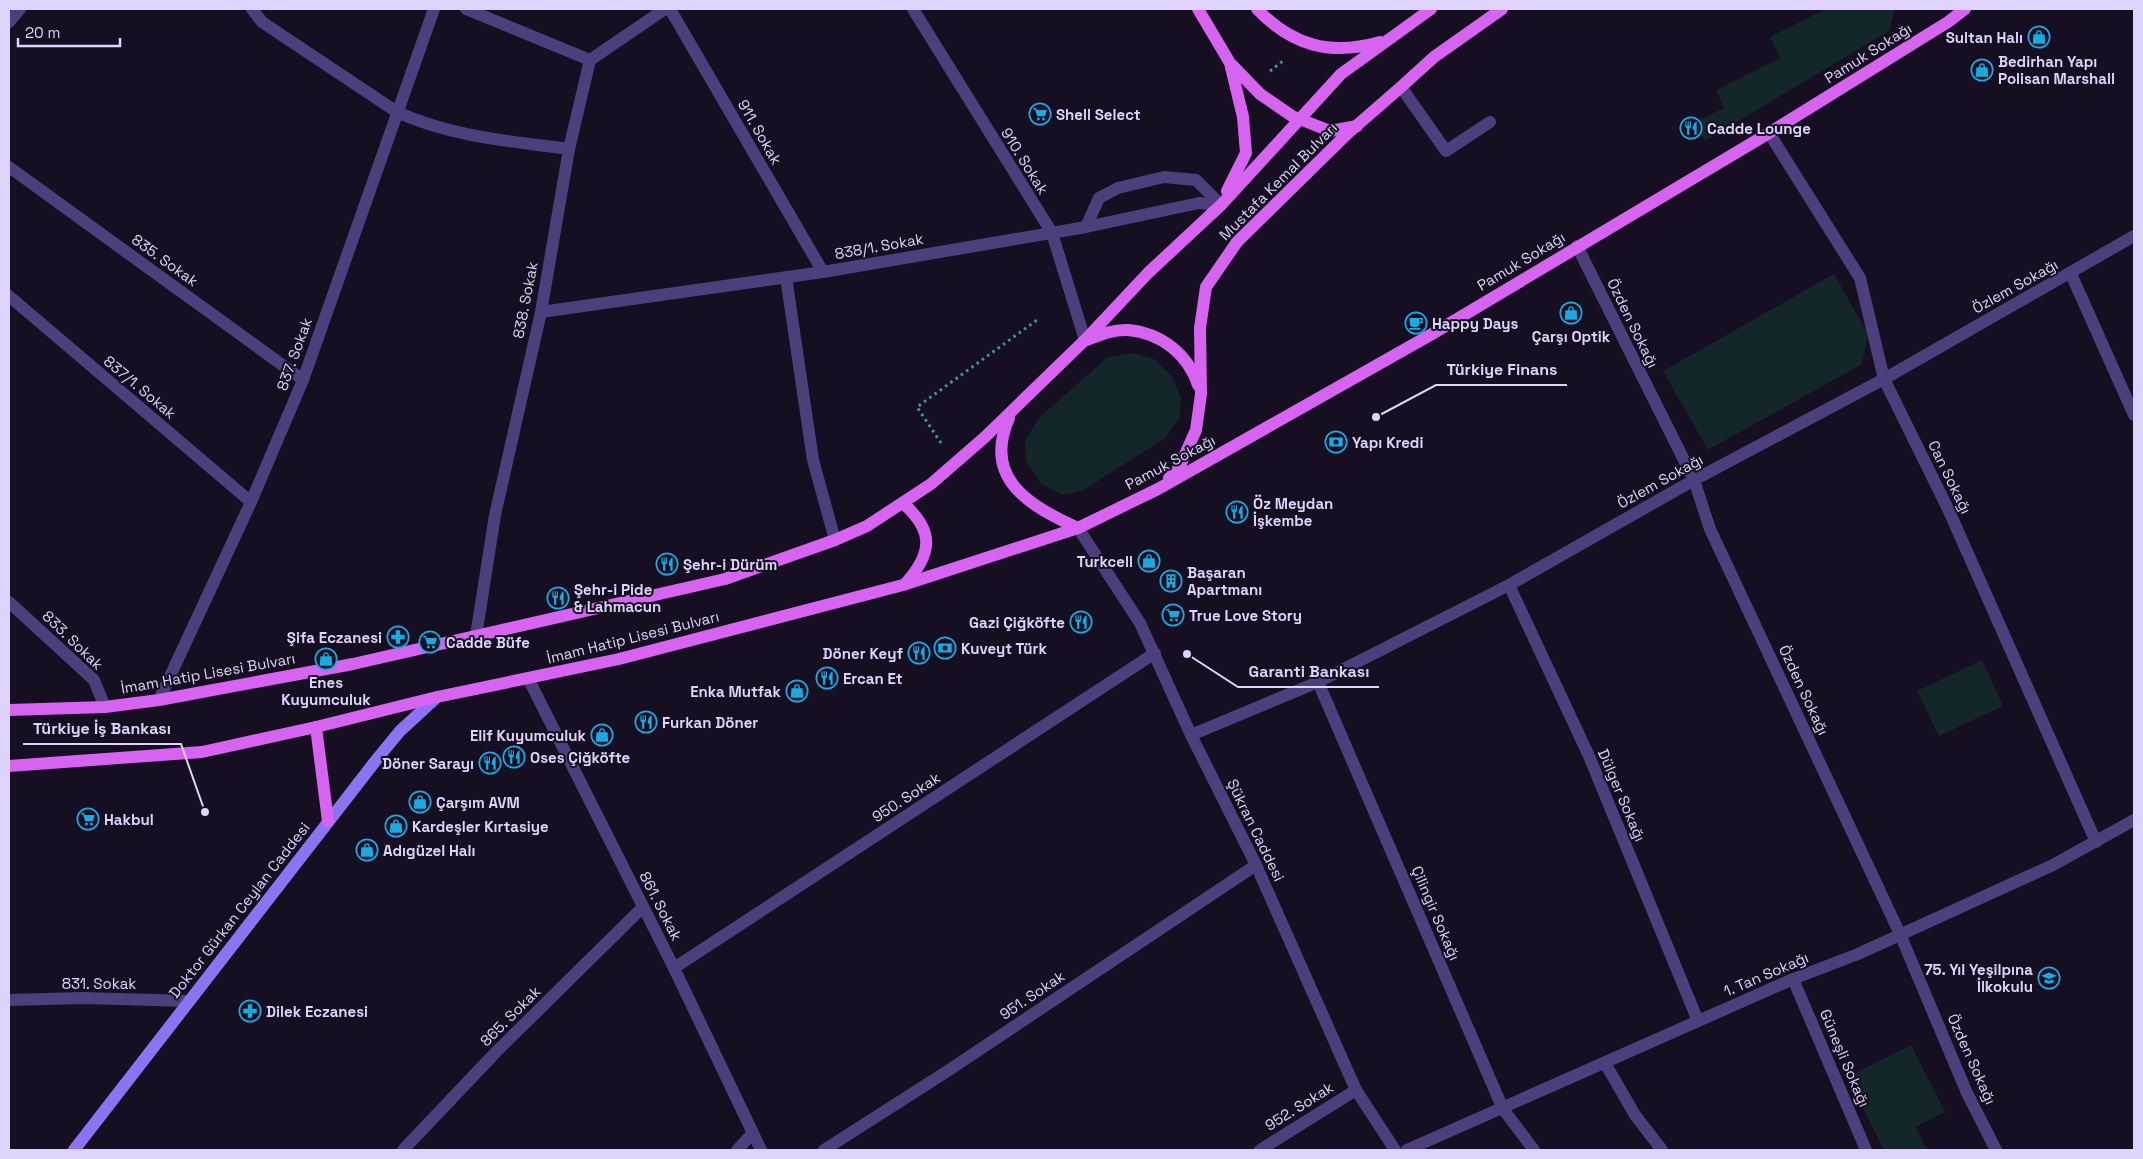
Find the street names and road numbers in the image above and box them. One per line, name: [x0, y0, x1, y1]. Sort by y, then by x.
street label: Pamuk Sokağı: [1821, 19, 1915, 87]
street label: 911. Sokak: [734, 96, 786, 168]
street label: Mustafa Kemal Bulvarı: [1215, 118, 1341, 244]
street label: 910. Sokak: [997, 124, 1053, 198]
street label: Pamuk Sokağı: [1473, 227, 1569, 295]
street label: 838/1. Sokak: [833, 229, 925, 263]
street label: 835. Sokak: [128, 230, 202, 290]
street label: Özlem Sokağı: [1969, 255, 2061, 317]
street label: 838. Sokak: [508, 260, 542, 340]
street label: Özden Sokağı: [1603, 275, 1663, 371]
street label: 837. Sokak: [272, 315, 316, 393]
street label: 837/1. Sokak: [100, 351, 180, 423]
street label: Pamuk Sokağı: [1122, 430, 1218, 494]
street label: Can Sokağı: [1924, 437, 1976, 517]
street label: Özlem Sokağı: [1614, 450, 1706, 512]
street label: 833. Sokak: [38, 606, 108, 674]
street label: İmam Hatip Lisesi Bulvarı: [545, 606, 721, 668]
street label: Özden Sokağı: [1775, 642, 1833, 738]
street label: İmam Hatip Lisesi Bulvarı: [119, 648, 297, 698]
street label: Dülger Sokağı: [1594, 746, 1650, 844]
street label: 950. Sokak: [868, 768, 944, 826]
street label: Şükran Caddesi: [1223, 776, 1289, 884]
street label: Doktor Gürkan Ceylan Caddesi: [164, 818, 314, 1002]
street label: Çilingir Sokağı: [1408, 863, 1464, 963]
street label: 861. Sokak: [636, 868, 686, 944]
street label: 1. Tan Sokağı: [1721, 948, 1811, 1000]
street label: 951. Sokak: [996, 966, 1068, 1024]
street label: 831. Sokak: [62, 974, 136, 993]
street label: 865. Sokak: [476, 982, 544, 1050]
street label: Güneşli Sokağı: [1816, 1006, 1874, 1110]
street label: Özden Sokağı: [1944, 1011, 2000, 1107]
street label: 952. Sokak: [1261, 1077, 1337, 1135]

